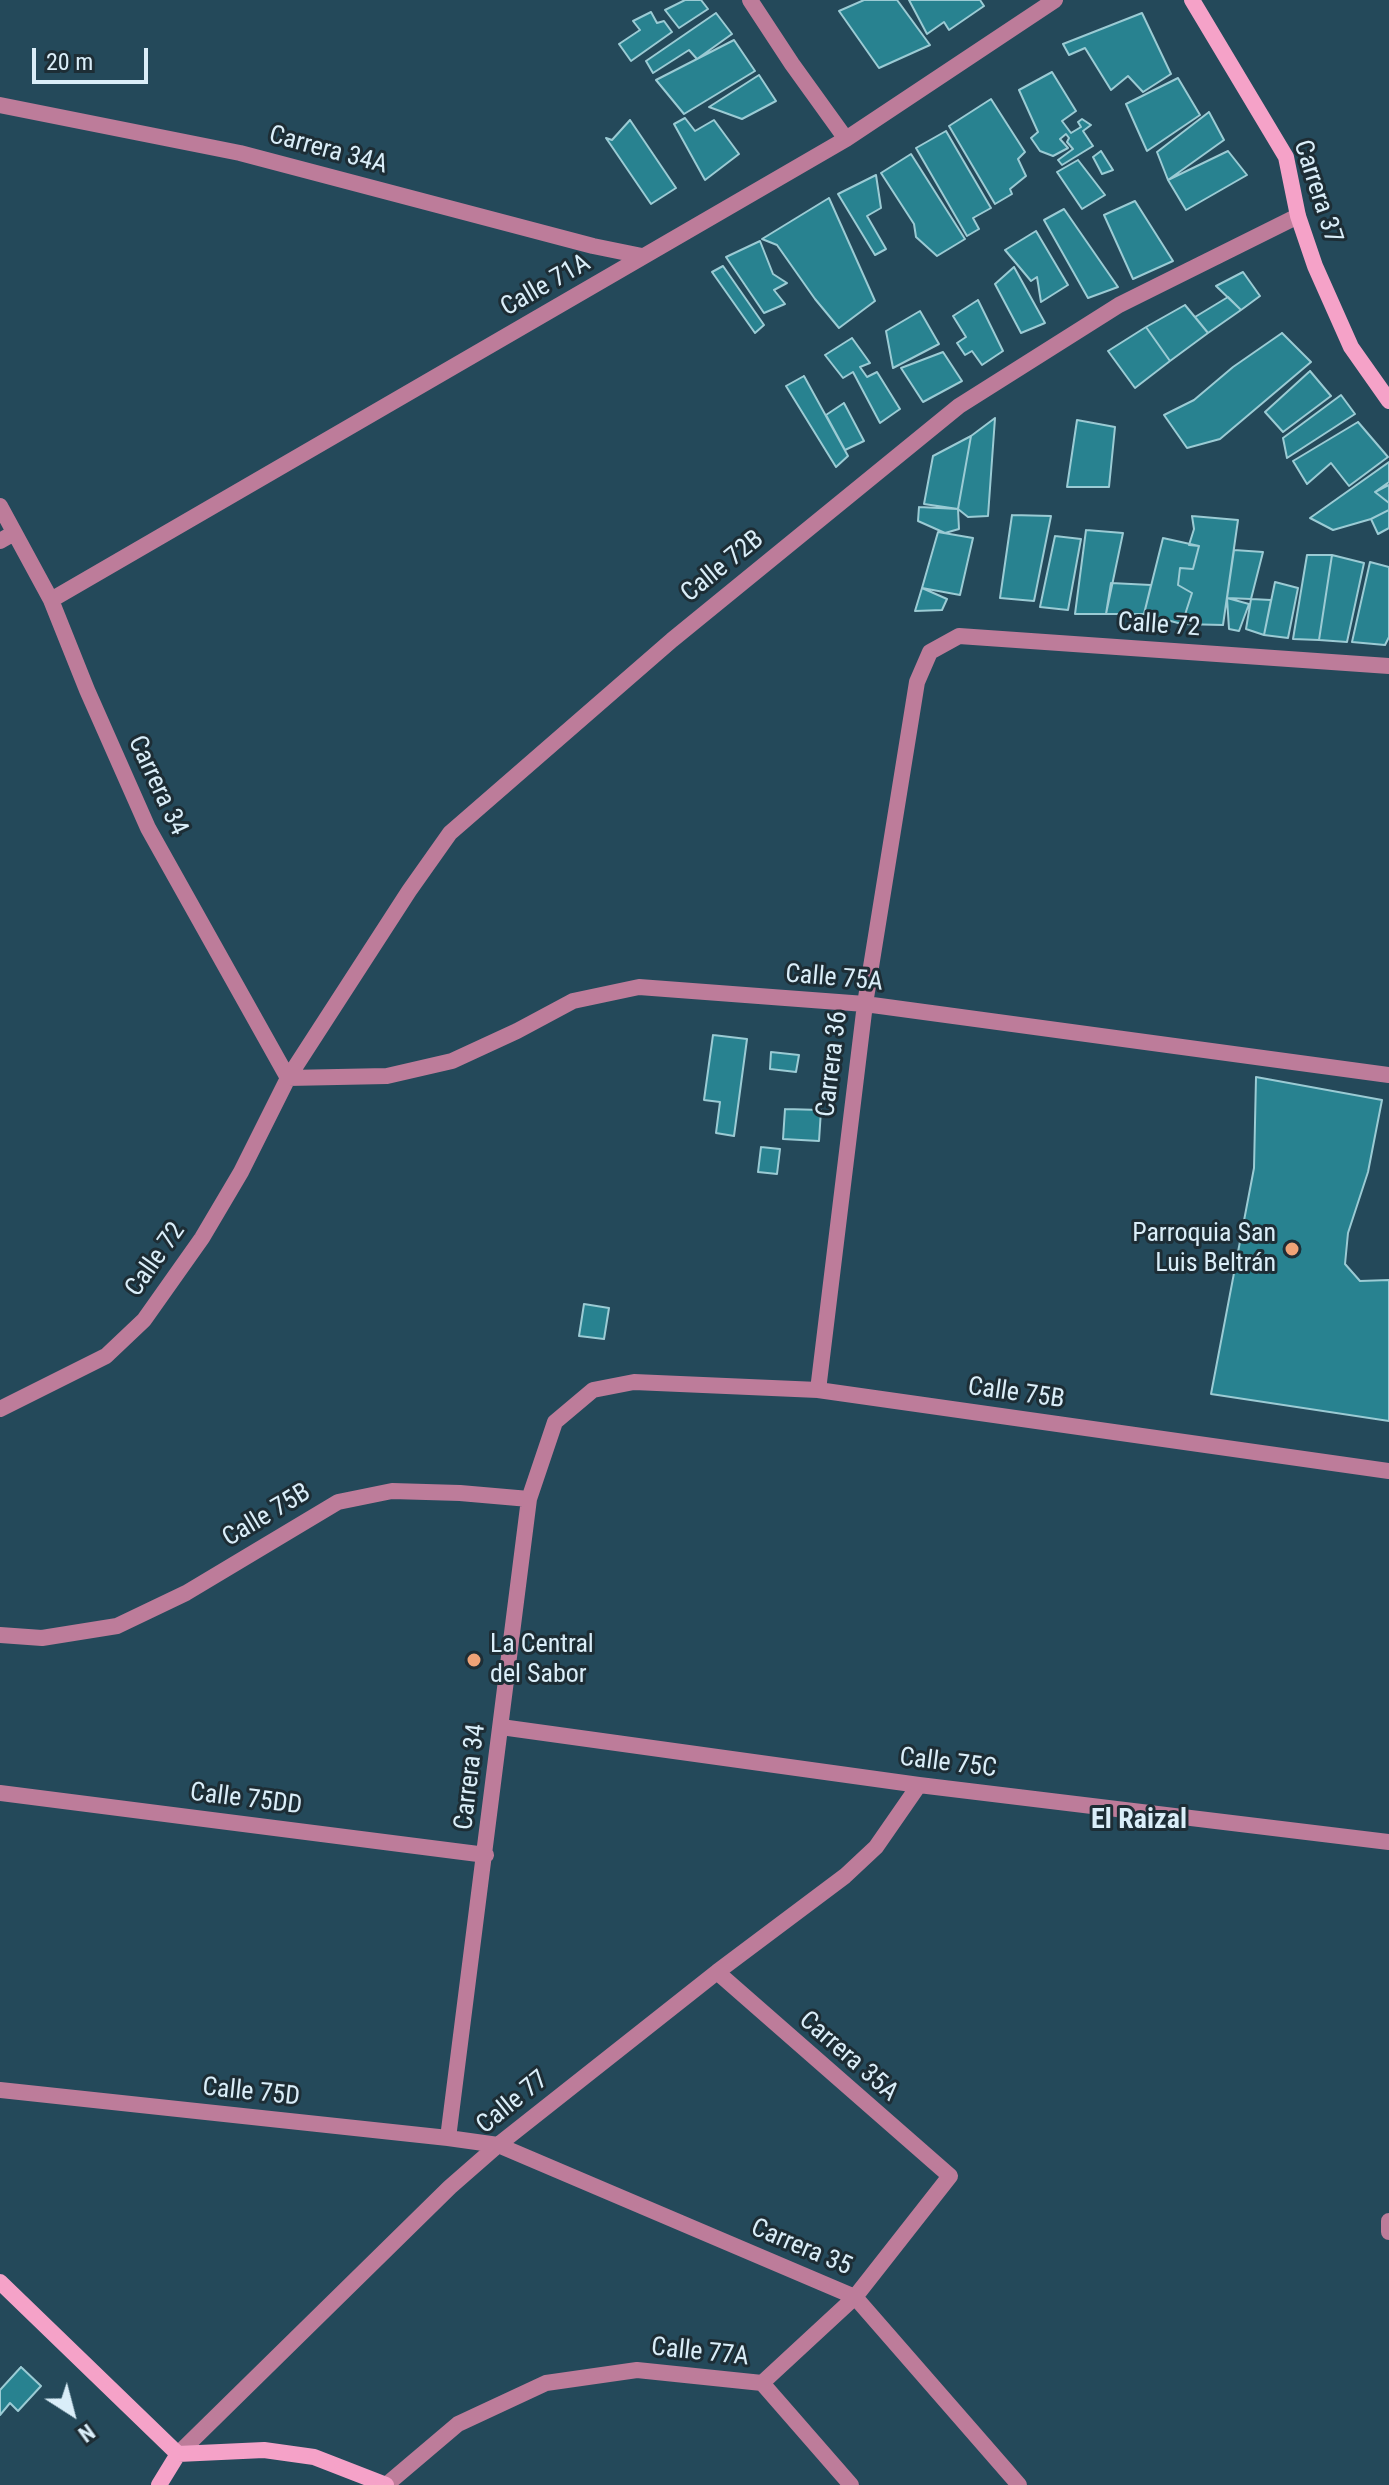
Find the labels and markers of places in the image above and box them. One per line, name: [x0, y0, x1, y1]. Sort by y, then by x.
place label: Parroquia San Luis Beltrán: [1132, 1218, 1276, 1280]
marker: Parroquia San Luis Beltrán: [1283, 1240, 1301, 1258]
place label: La Central del Sabor: [490, 1629, 594, 1690]
marker: La Central del Sabor: [465, 1651, 483, 1669]

